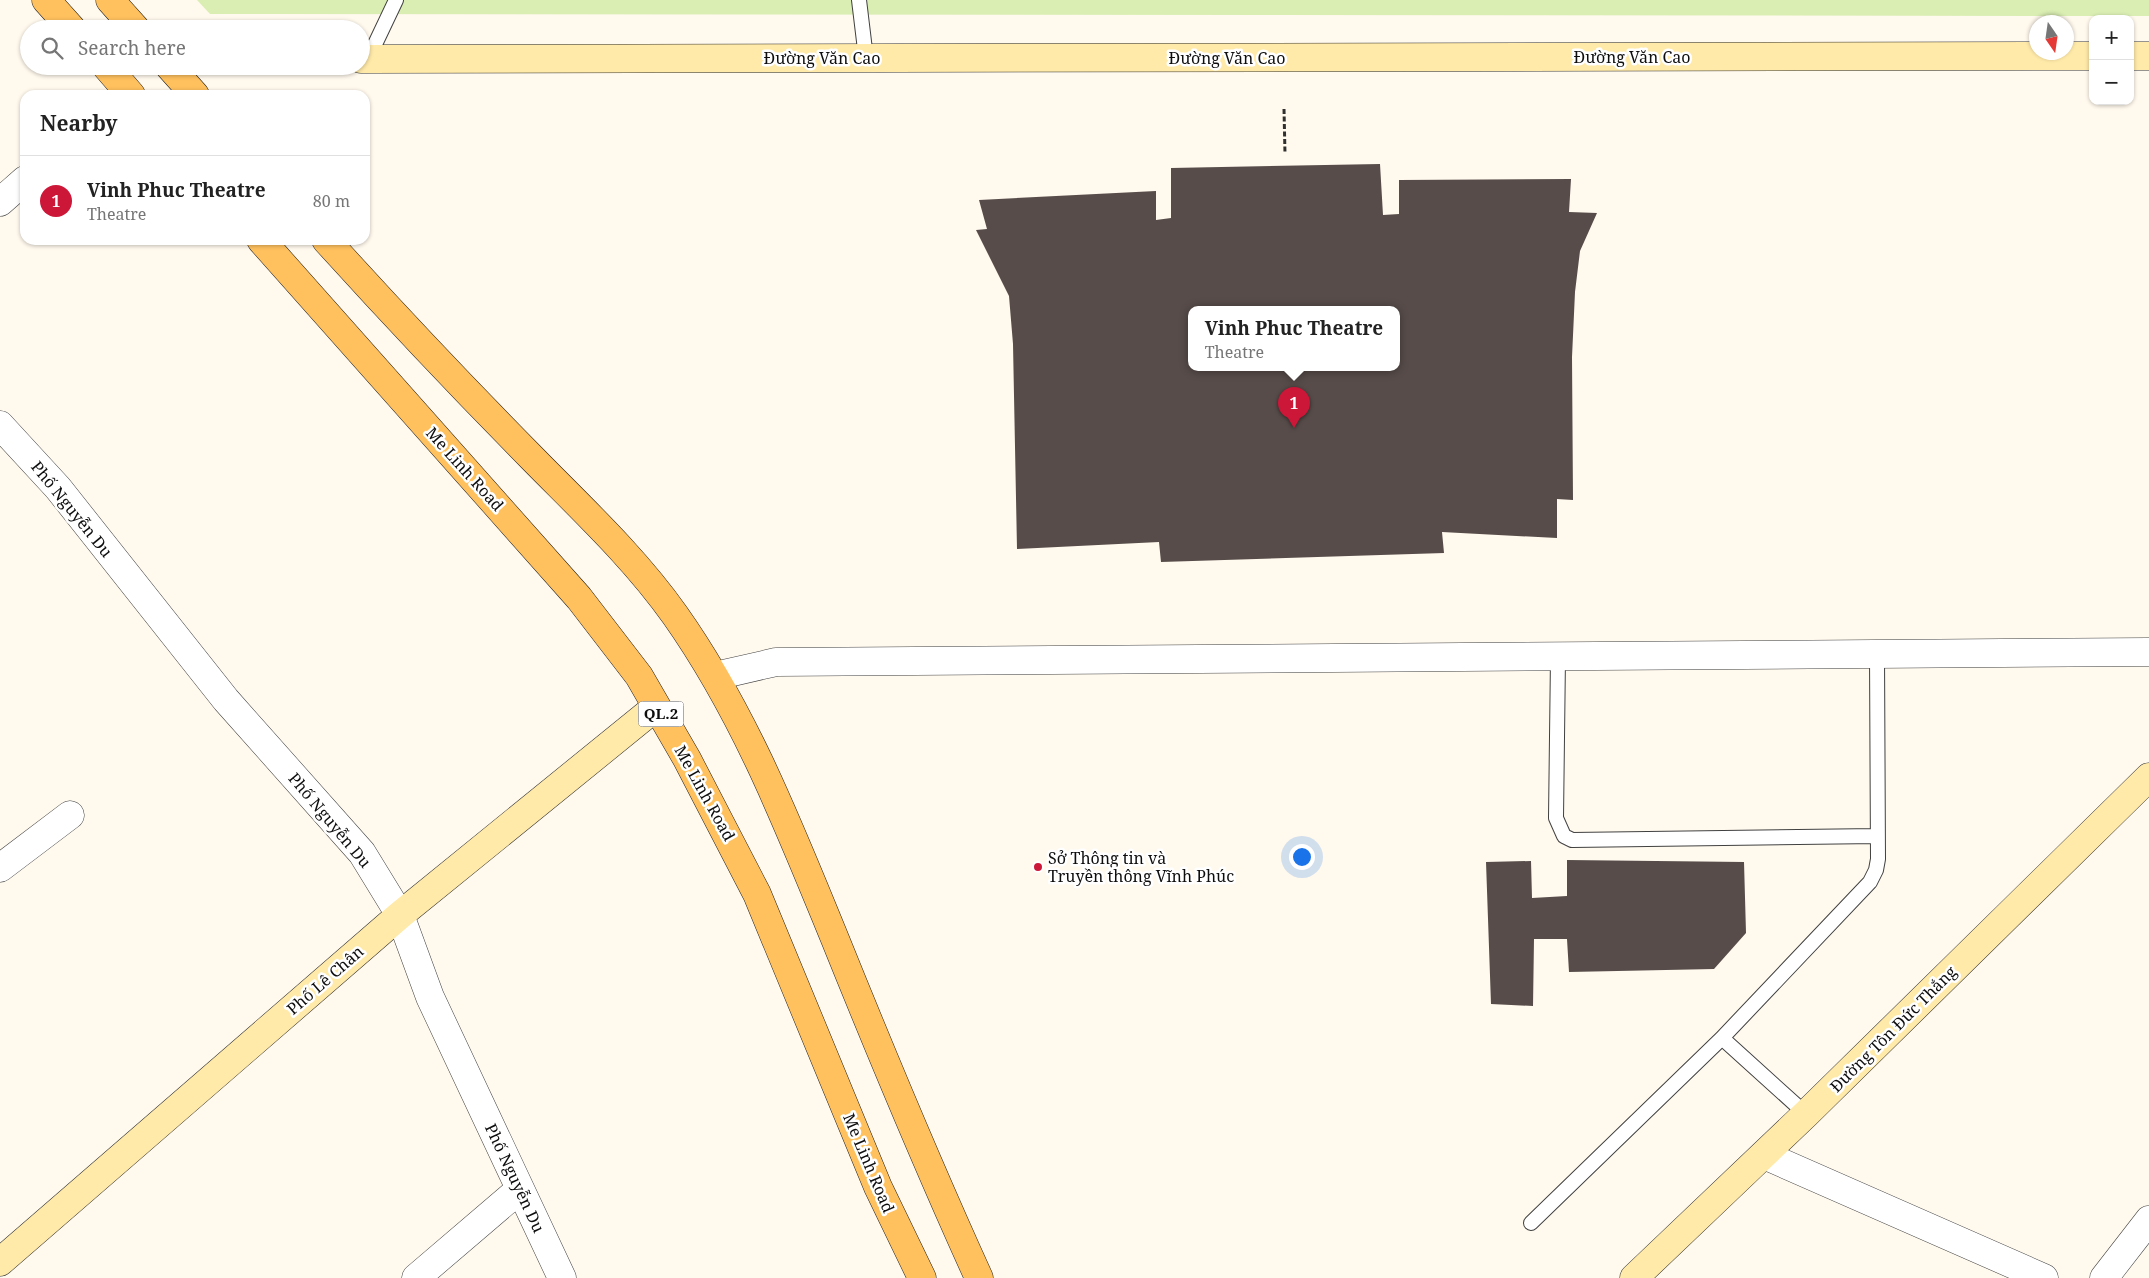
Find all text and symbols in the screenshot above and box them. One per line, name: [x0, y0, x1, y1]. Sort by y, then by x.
north arrow: [2029, 15, 2074, 60]
map controls: [2089, 15, 2134, 105]
button: +: [2089, 15, 2134, 60]
search box: [20, 20, 370, 75]
icon: search: [38, 34, 66, 62]
text: Search here: [78, 35, 186, 61]
street label: Đường Văn Cao: [1574, 46, 1690, 68]
street label: Đường Văn Cao: [764, 47, 880, 69]
street label: Đường Văn Cao: [1169, 47, 1285, 69]
button: −: [2089, 60, 2134, 105]
text: Nearby: [40, 109, 118, 137]
text: Vinh Phuc Theatre: [87, 177, 266, 203]
text: 1: [51, 190, 61, 212]
text: 80 m: [313, 190, 350, 212]
text: Theatre: [87, 203, 146, 225]
popup: [1188, 306, 1400, 371]
text: Vinh Phuc Theatre: [1205, 315, 1383, 341]
text: Theatre: [1205, 341, 1264, 363]
pin: 1: [1278, 387, 1310, 428]
street label: Me Linh Road: [421, 422, 509, 516]
street label: Phố Nguyễn Du: [26, 456, 118, 562]
road number: QL.2: [638, 702, 684, 726]
street label: Me Linh Road: [670, 741, 740, 845]
street label: Phố Nguyễn Du: [284, 768, 376, 872]
your location: [1289, 844, 1315, 870]
place label: Sở Thông tin và Truyền thông Vĩnh Phúc: [1048, 847, 1234, 887]
marker: Sở Thông tin và Truyền thông Vĩnh Phúc: [1032, 861, 1044, 873]
street label: Phố Lê Chân: [282, 940, 368, 1020]
street label: Đường Tôn Đức Thắng: [1825, 961, 1961, 1097]
street label: Me Linh Road: [838, 1110, 900, 1216]
street label: Phố Nguyễn Du: [480, 1120, 550, 1236]

